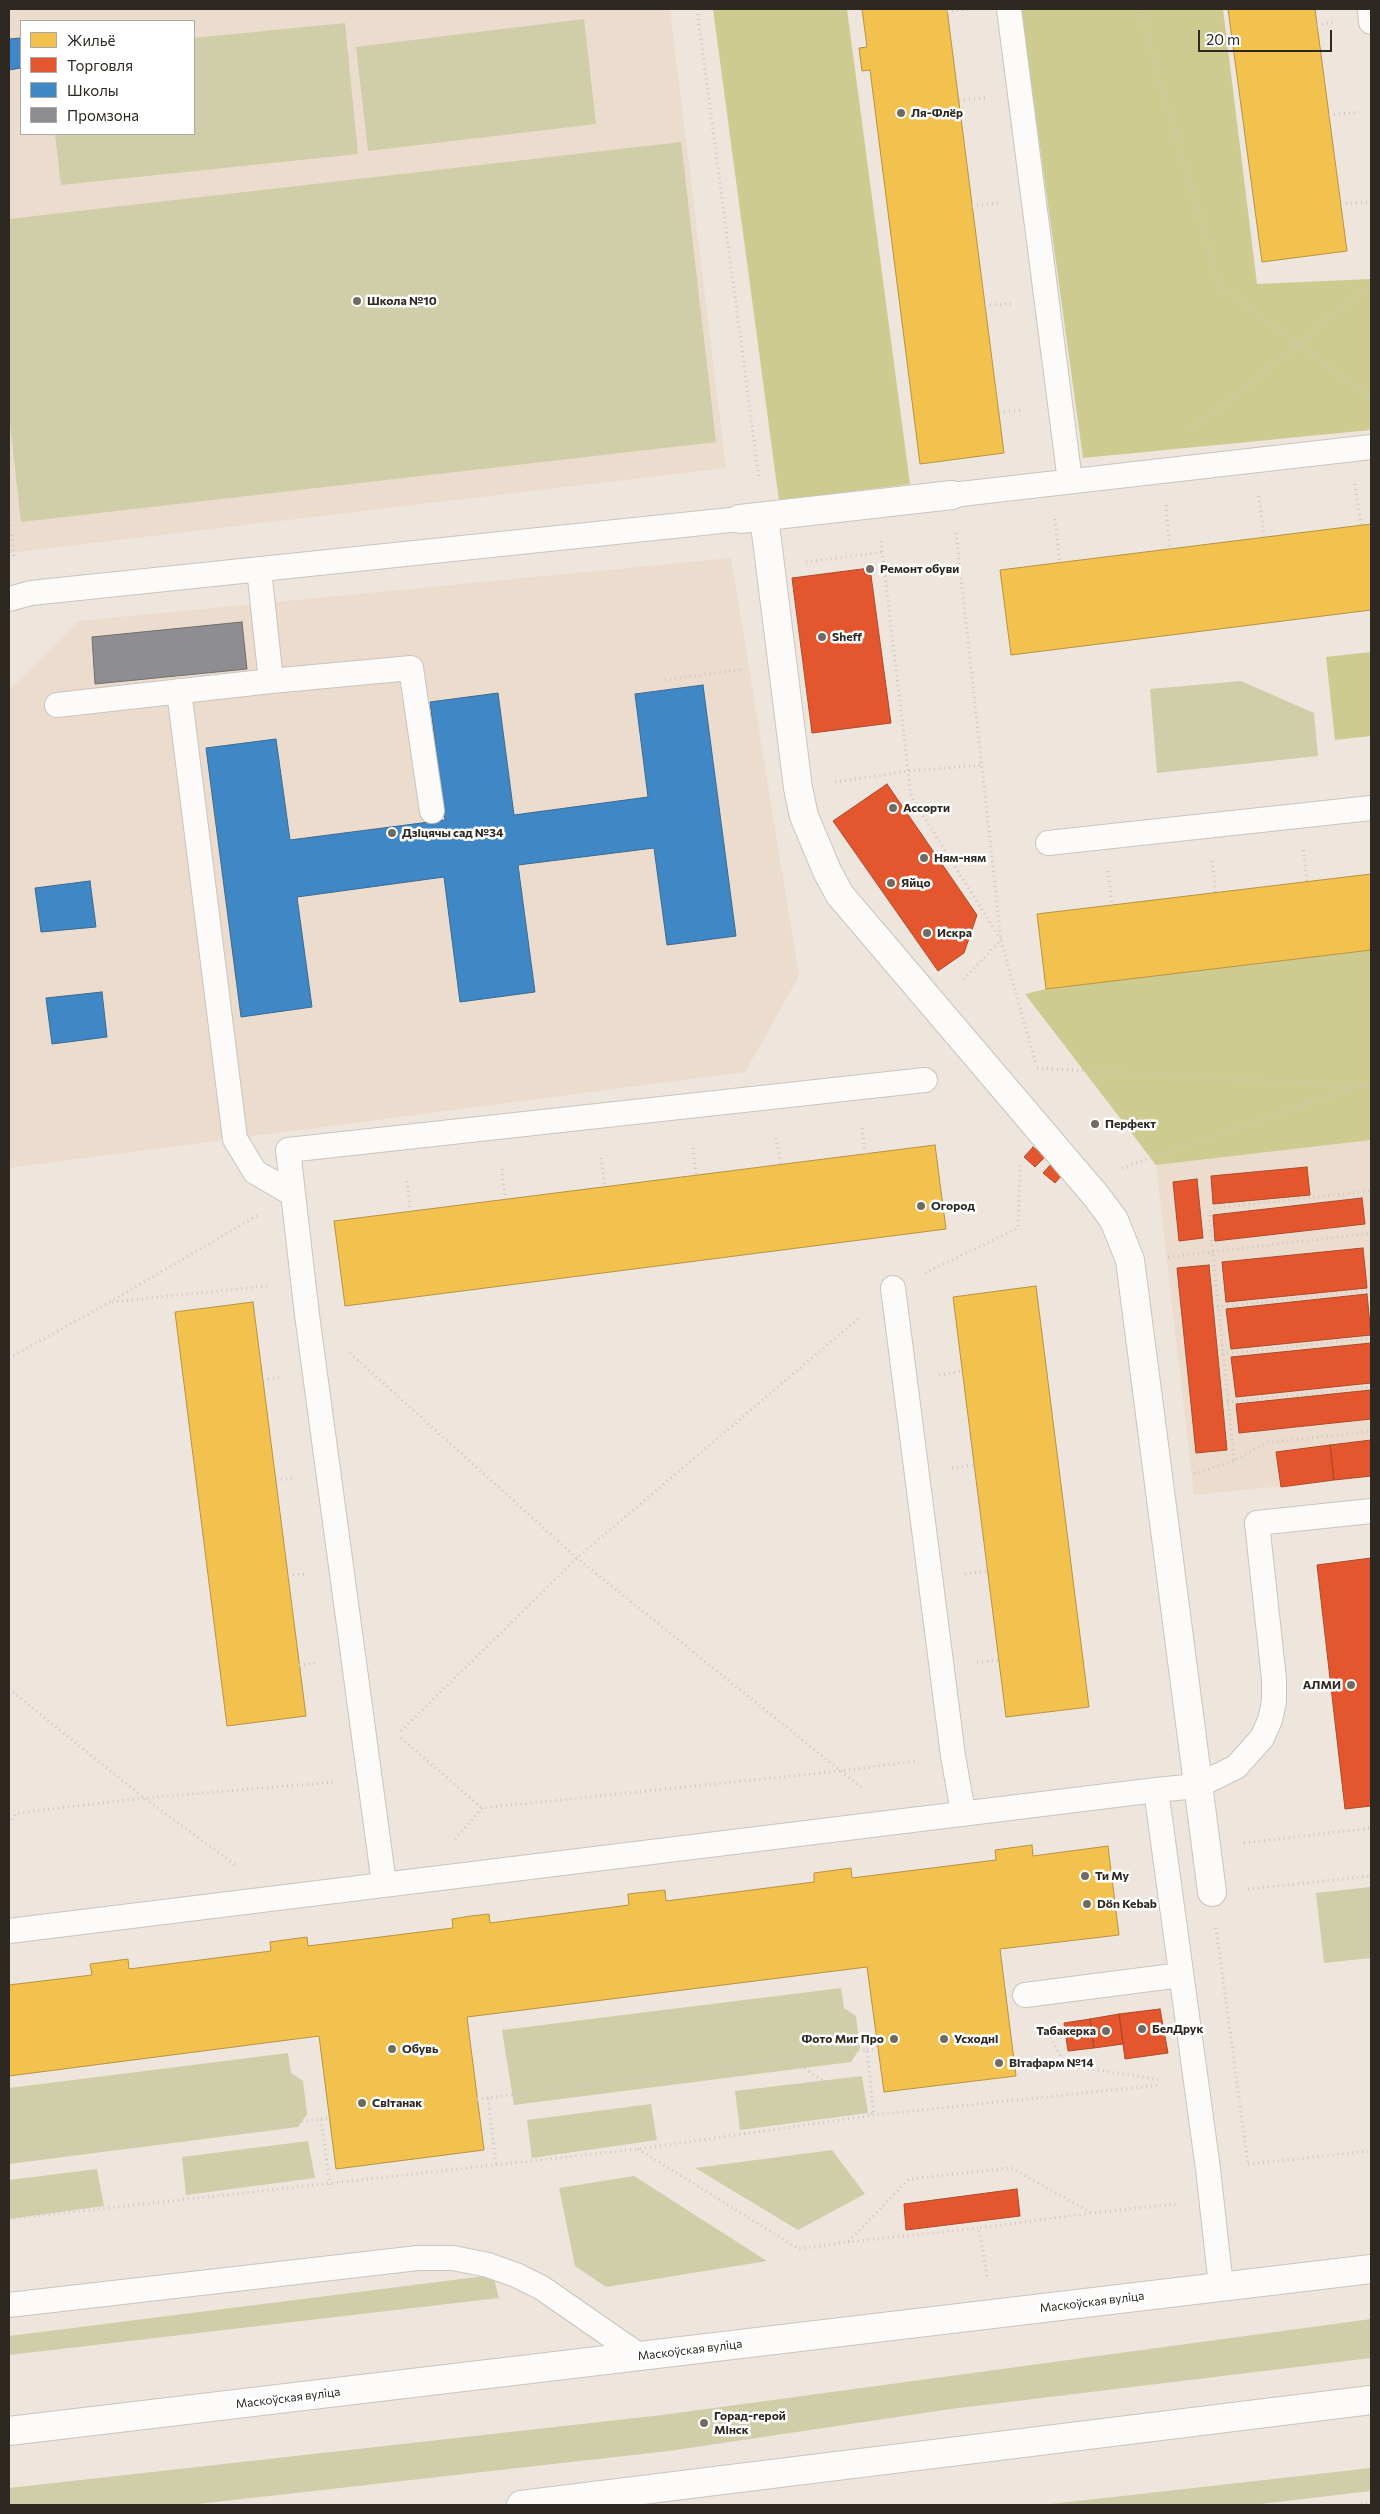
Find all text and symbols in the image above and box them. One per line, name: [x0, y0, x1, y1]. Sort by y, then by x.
legend: [20, 20, 195, 135]
scale bar: [1200, 20, 1334, 52]
text: 20 m: [1206, 30, 1240, 48]
text: Жильё: [67, 31, 115, 49]
text: Торговля: [67, 56, 133, 74]
text: Школы: [67, 81, 119, 99]
text: Промзона: [67, 106, 139, 124]
place label: Ля-Флёр: [911, 106, 963, 120]
marker: Ля-Флёр: [895, 107, 907, 119]
place label: Школа №10: [367, 294, 437, 308]
marker: Школа №10: [351, 295, 363, 307]
place label: Ремонт обуви: [880, 562, 959, 576]
marker: Ремонт обуви: [864, 563, 876, 575]
place label: Sheff: [832, 630, 862, 644]
marker: Sheff: [816, 631, 828, 643]
place label: Ассорти: [903, 801, 950, 815]
marker: Ассорти: [887, 802, 899, 814]
place label: Дзіцячы сад №34: [402, 826, 503, 840]
marker: Дзіцячы сад №34: [386, 827, 398, 839]
place label: Ням-ням: [934, 851, 986, 865]
marker: Ням-ням: [918, 852, 930, 864]
place label: Яйцо: [901, 876, 931, 890]
marker: Яйцо: [885, 877, 897, 889]
place label: Искра: [937, 926, 972, 940]
marker: Искра: [921, 927, 933, 939]
place label: Перфект: [1105, 1117, 1156, 1131]
marker: Перфект: [1089, 1118, 1101, 1130]
place label: Огород: [931, 1199, 975, 1213]
marker: Огород: [915, 1200, 927, 1212]
place label: АЛМИ: [1303, 1678, 1341, 1692]
marker: АЛМИ: [1345, 1679, 1357, 1691]
place label: Ти Му: [1095, 1869, 1129, 1883]
marker: Ти Му: [1079, 1870, 1091, 1882]
place label: Dön Kebab: [1097, 1897, 1157, 1911]
marker: Dön Kebab: [1081, 1898, 1093, 1910]
place label: БелДрук: [1152, 2022, 1203, 2036]
marker: БелДрук: [1136, 2023, 1148, 2035]
place label: Табакерка: [1036, 2024, 1096, 2038]
marker: Табакерка: [1100, 2025, 1112, 2037]
place label: Фото Миг Про: [802, 2032, 884, 2046]
place label: Усходні: [954, 2032, 998, 2046]
marker: Фото Миг Про: [888, 2033, 900, 2045]
marker: Усходні: [938, 2033, 950, 2045]
place label: Обувь: [402, 2042, 438, 2056]
marker: Обувь: [386, 2043, 398, 2055]
place label: Вітафарм №14: [1009, 2056, 1094, 2070]
marker: Вітафарм №14: [993, 2057, 1005, 2069]
place label: Світанак: [372, 2096, 422, 2110]
marker: Світанак: [356, 2097, 368, 2109]
street label: Маскоўская вуліца: [1039, 2288, 1145, 2316]
street label: Маскоўская вуліца: [637, 2336, 743, 2364]
street label: Маскоўская вуліца: [235, 2384, 341, 2412]
place label: Горад-герой Мінск: [714, 2409, 786, 2437]
marker: Горад-герой Мінск: [698, 2417, 710, 2429]

